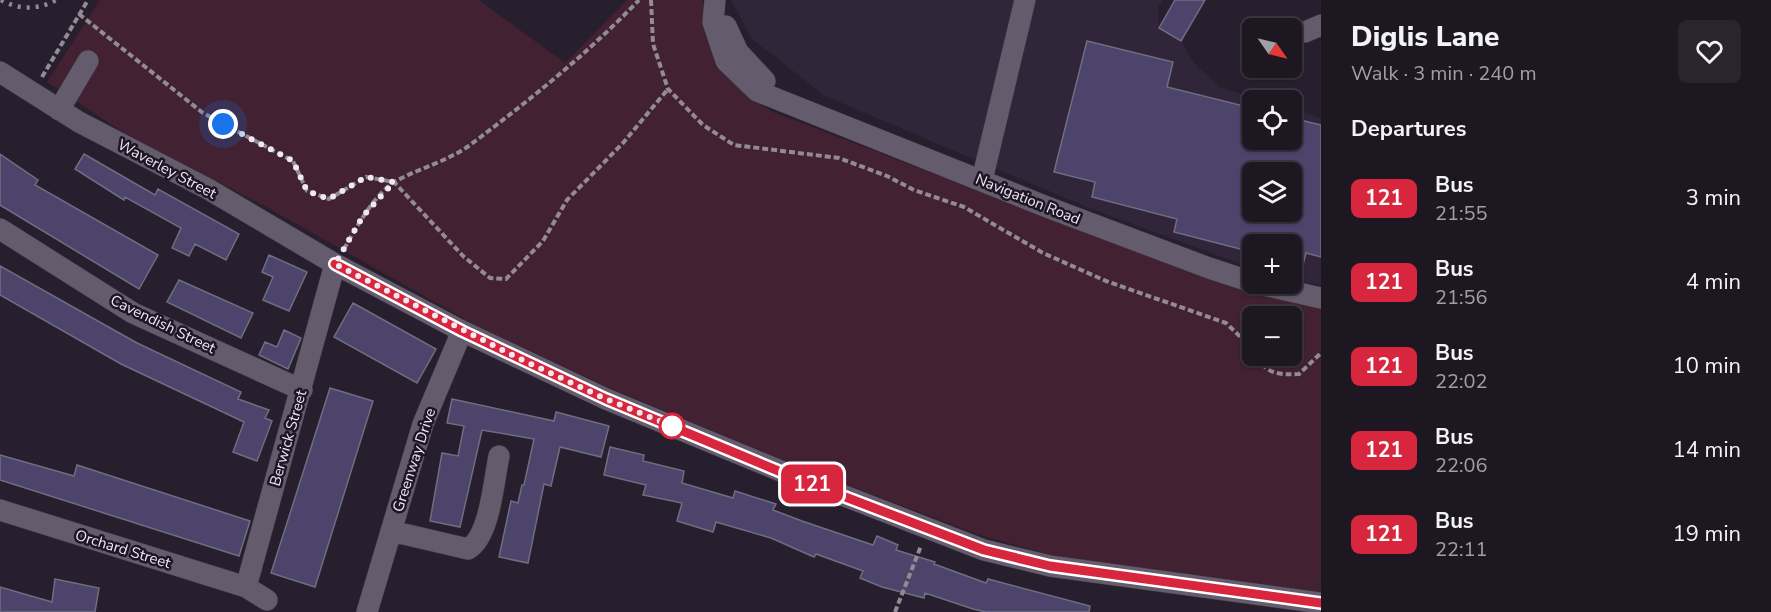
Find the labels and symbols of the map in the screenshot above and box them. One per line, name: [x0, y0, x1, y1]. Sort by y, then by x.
north arrow: [1242, 18, 1302, 78]
your location: [208, 109, 238, 139]
street label: Waverley Street: [114, 135, 221, 204]
street label: Navigation Road: [973, 169, 1083, 229]
street label: Cavendish Street: [107, 290, 220, 358]
street label: Berwick Street: [265, 387, 311, 488]
street label: Greenway Drive: [388, 406, 440, 514]
unlabelled marker: [659, 413, 685, 439]
line badge: 121: [778, 464, 846, 504]
street label: Orchard Street: [73, 525, 174, 573]

